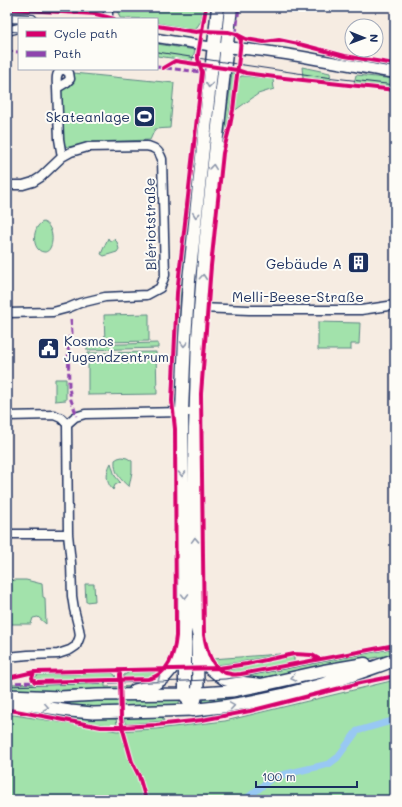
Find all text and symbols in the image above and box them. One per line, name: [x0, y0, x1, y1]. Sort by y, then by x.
legend: [18, 18, 158, 70]
north arrow: [344, 18, 384, 58]
text: Cycle path: [54, 25, 117, 41]
text: N: [367, 34, 382, 42]
text: Path: [54, 45, 81, 61]
one-way arrow: [205, 82, 214, 88]
sports icon: Skateanlage: [132, 103, 158, 129]
place label: Skateanlage: [46, 107, 130, 126]
one-way arrow: [209, 163, 218, 170]
street label: Blériotstraße: [140, 177, 160, 271]
one-way arrow: [191, 212, 200, 218]
building icon: Gebäude A: [345, 250, 371, 276]
place label: Gebäude A: [266, 254, 342, 273]
one-way arrow: [198, 274, 207, 280]
street label: Melli-Beese-Straße: [232, 287, 364, 306]
place label: Kosmos Jugendzentrum: [64, 331, 169, 366]
public building icon: Kosmos Jugendzentrum: [36, 335, 62, 361]
one-way arrow: [180, 341, 189, 347]
one-way arrow: [178, 471, 187, 477]
one-way arrow: [191, 537, 199, 543]
one-way arrow: [181, 593, 189, 599]
one-way arrow: [289, 673, 296, 682]
one-way arrow: [157, 675, 164, 682]
one-way arrow: [229, 702, 235, 711]
one-way arrow: [43, 703, 49, 711]
scale bar: [256, 763, 357, 789]
text: 100 m: [262, 768, 296, 784]

